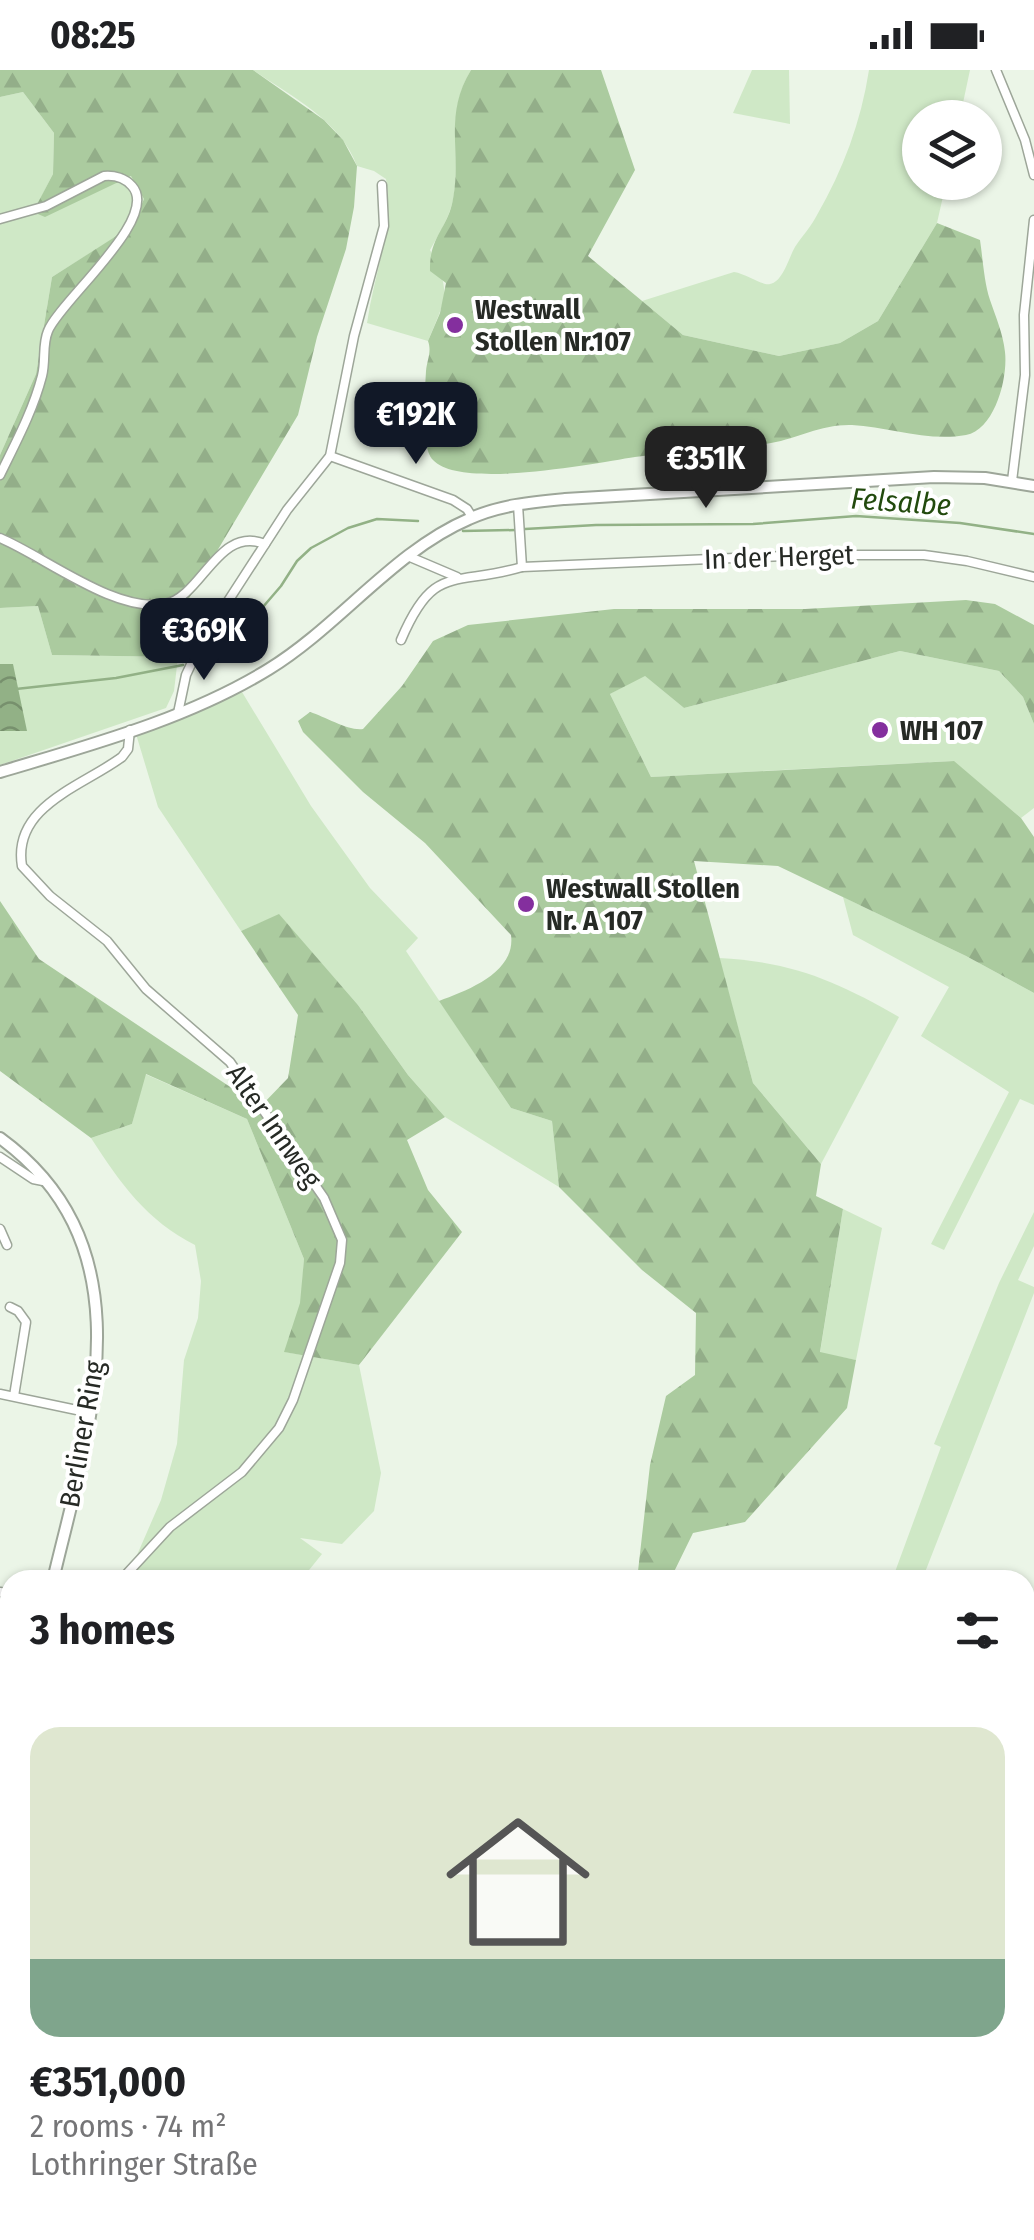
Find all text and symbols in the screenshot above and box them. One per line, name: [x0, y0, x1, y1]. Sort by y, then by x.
text: 08:25: [50, 12, 136, 58]
map controls: [902, 100, 1002, 200]
button: layers: [902, 100, 1002, 200]
place label: Westwall Stollen Nr.107: [475, 293, 631, 358]
marker: Westwall Stollen Nr.107: [444, 314, 466, 336]
pin: €192K: [346, 382, 486, 467]
text: €192K: [376, 395, 456, 433]
pin: €351K: [636, 426, 776, 511]
text: €351K: [667, 439, 745, 477]
water label: Felsalbe: [850, 481, 952, 523]
street label: In der Herget: [704, 538, 855, 576]
pin: €369K: [134, 598, 274, 683]
text: €369K: [162, 611, 246, 649]
place label: WH 107: [900, 714, 983, 747]
marker: WH 107: [869, 719, 891, 741]
place label: Westwall Stollen Nr. A 107: [546, 872, 740, 937]
marker: Westwall Stollen Nr. A 107: [515, 893, 537, 915]
street label: Alter Innweg: [219, 1058, 329, 1195]
street label: Berliner Ring: [53, 1357, 111, 1510]
icon: filters: [950, 1603, 1005, 1658]
text: 3 homes: [30, 1605, 175, 1655]
icon: home: [428, 1792, 608, 1972]
text: €351,000: [30, 2057, 186, 2107]
text: 2 rooms · 74 m²: [30, 2107, 227, 2145]
text: Lothringer Straße: [30, 2145, 258, 2183]

